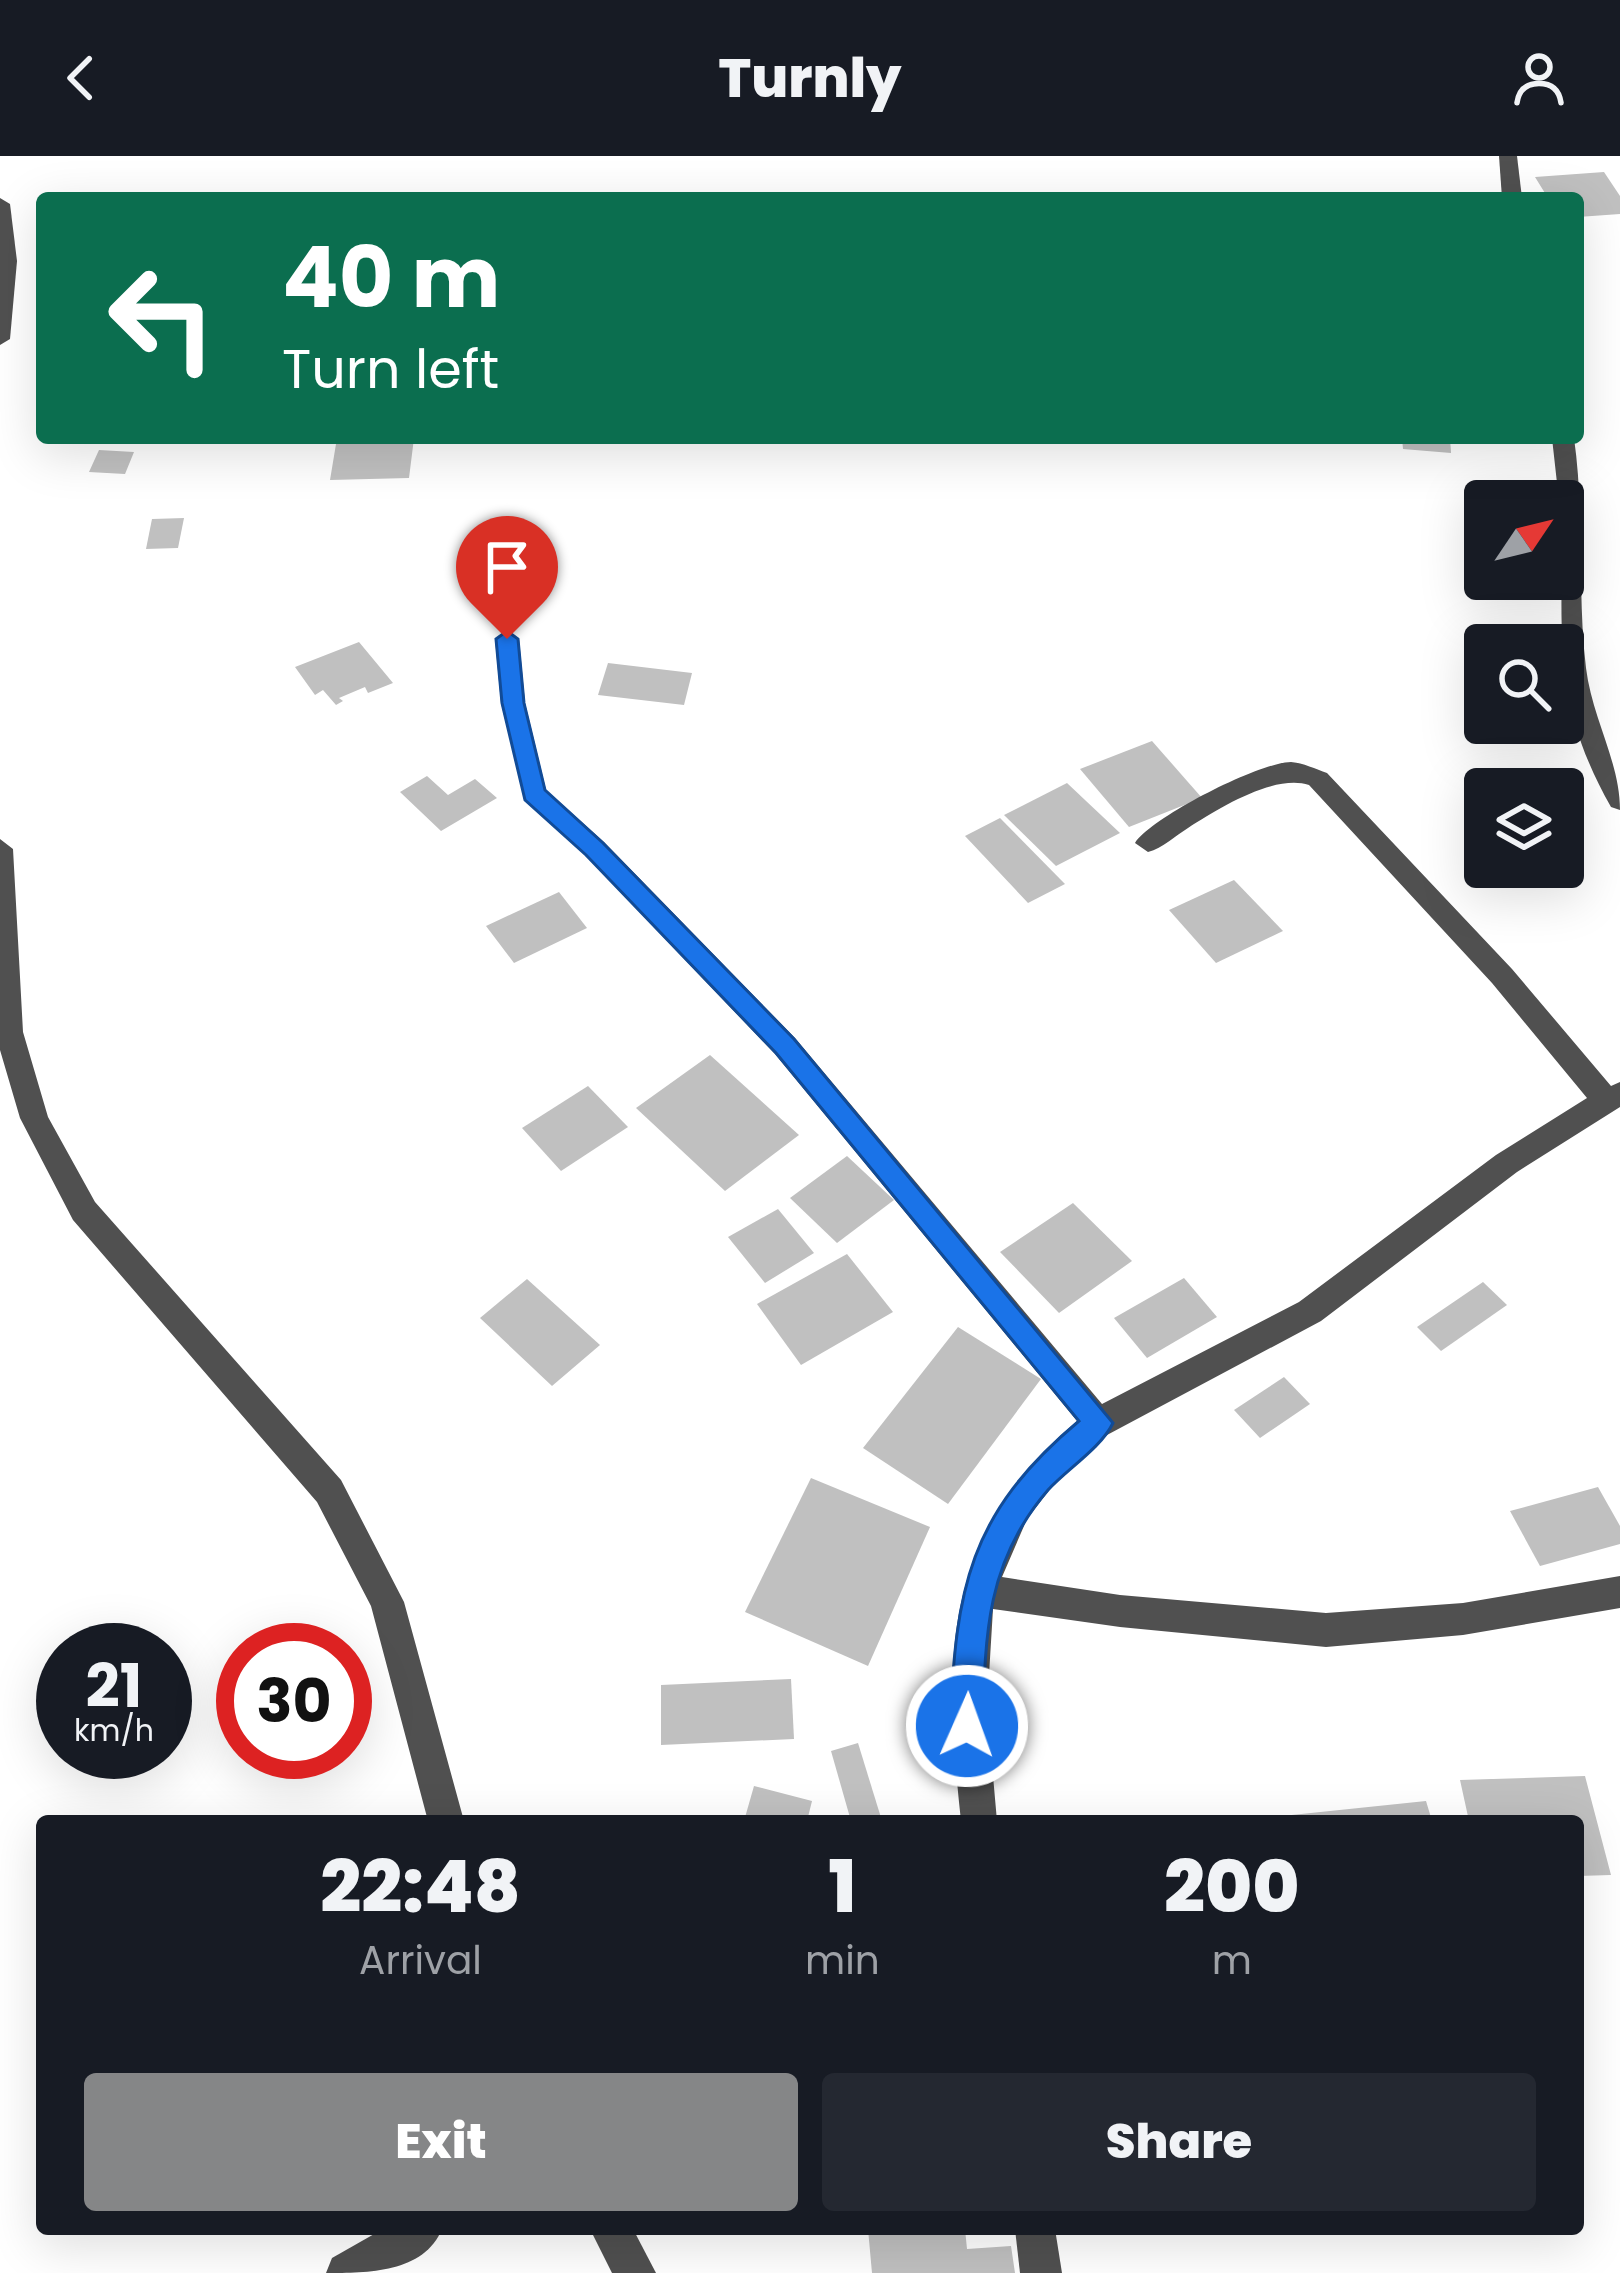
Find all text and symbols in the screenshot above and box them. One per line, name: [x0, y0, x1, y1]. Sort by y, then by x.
text: Turnly: [719, 40, 901, 116]
icon: back: [48, 45, 114, 111]
icon: person: [1506, 45, 1572, 111]
text: 40 m: [282, 219, 500, 336]
icon: left: [84, 240, 240, 396]
text: Turn left: [282, 331, 499, 407]
north arrow: [1464, 480, 1584, 600]
map controls: [1464, 480, 1584, 888]
pin: [456, 516, 558, 639]
icon: arrive: [474, 534, 540, 600]
button: search: [1464, 624, 1584, 744]
button: layers: [1464, 768, 1584, 888]
speed limit sign: 30: [216, 1623, 372, 1779]
text: 21: [86, 1644, 142, 1728]
position arrow: [904, 1663, 1030, 1789]
text: km/h: [74, 1709, 154, 1752]
text: 22:48: [320, 1836, 521, 1937]
text: 1: [828, 1836, 856, 1937]
text: 200: [1164, 1836, 1300, 1937]
text: Arrival: [359, 1933, 482, 1988]
text: min: [805, 1933, 880, 1988]
text: m: [1212, 1933, 1252, 1988]
button: Exit: [84, 2073, 798, 2211]
button: Share: [822, 2073, 1536, 2211]

